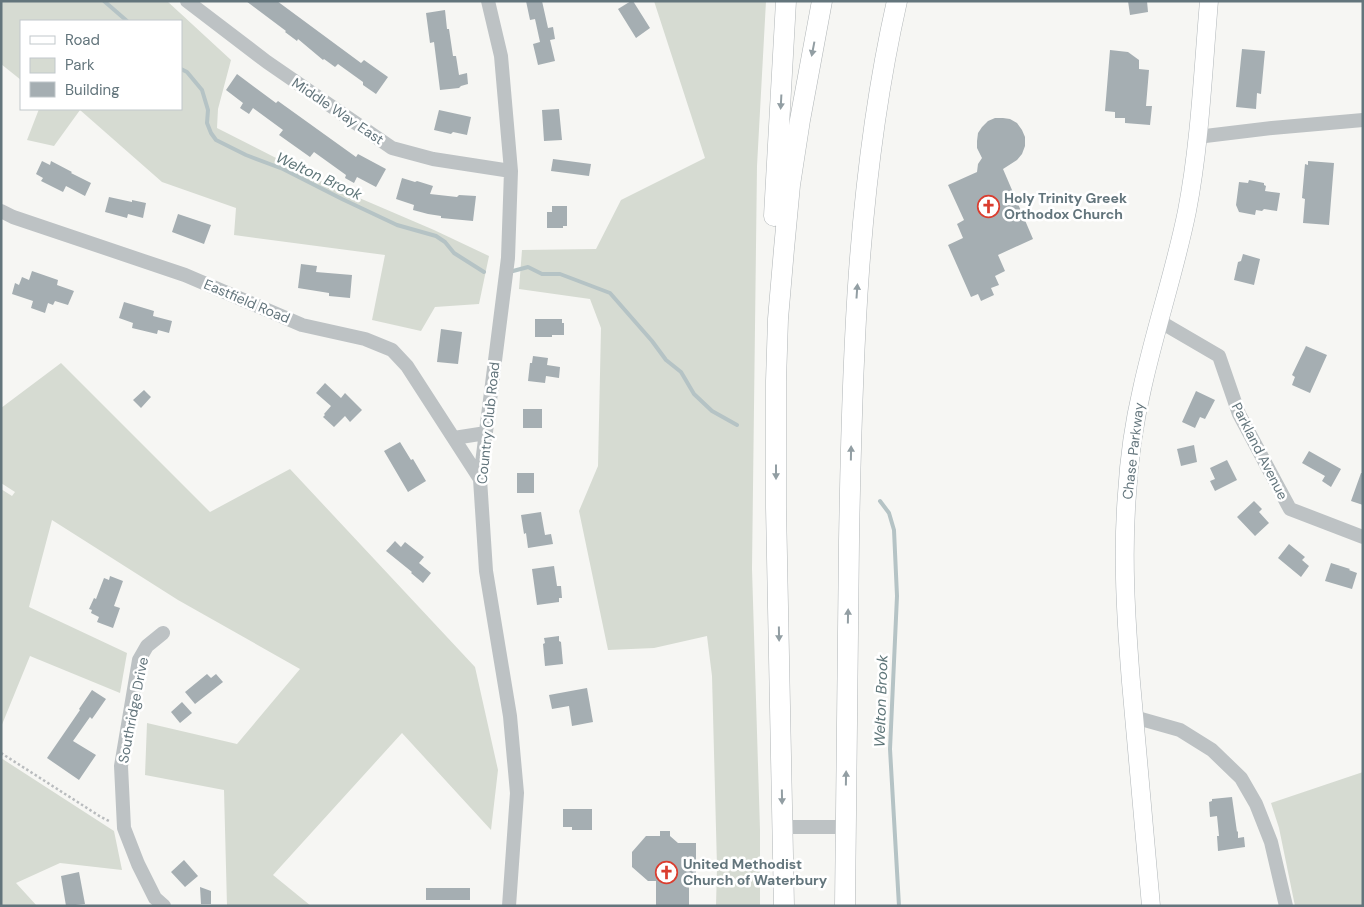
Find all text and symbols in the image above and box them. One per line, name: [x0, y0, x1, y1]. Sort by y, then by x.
legend: [20, 20, 182, 110]
text: Road: [65, 30, 100, 50]
one-way arrow: [808, 42, 816, 58]
text: Park: [65, 55, 95, 75]
street label: Middle Way East: [289, 74, 387, 148]
text: Building: [65, 80, 120, 100]
one-way arrow: [776, 95, 784, 111]
water label: Welton Brook: [273, 147, 366, 205]
place label: Holy Trinity Greek Orthodox Church: [1004, 189, 1127, 223]
church icon: Holy Trinity Greek Orthodox Church: [976, 194, 1000, 218]
street label: Eastfield Road: [201, 275, 293, 327]
one-way arrow: [854, 283, 862, 299]
street label: Country Club Road: [473, 361, 503, 485]
street label: Parkland Avenue: [1228, 399, 1292, 503]
street label: Chase Parkway: [1118, 401, 1148, 501]
one-way arrow: [847, 445, 855, 461]
one-way arrow: [772, 464, 780, 480]
one-way arrow: [845, 608, 853, 624]
one-way arrow: [775, 626, 783, 642]
water label: Welton Brook: [869, 654, 893, 748]
street label: Southridge Drive: [114, 655, 152, 765]
one-way arrow: [842, 770, 850, 786]
one-way arrow: [778, 789, 786, 805]
place label: United Methodist Church of Waterbury: [683, 855, 828, 889]
church icon: United Methodist Church of Waterbury: [655, 860, 679, 884]

